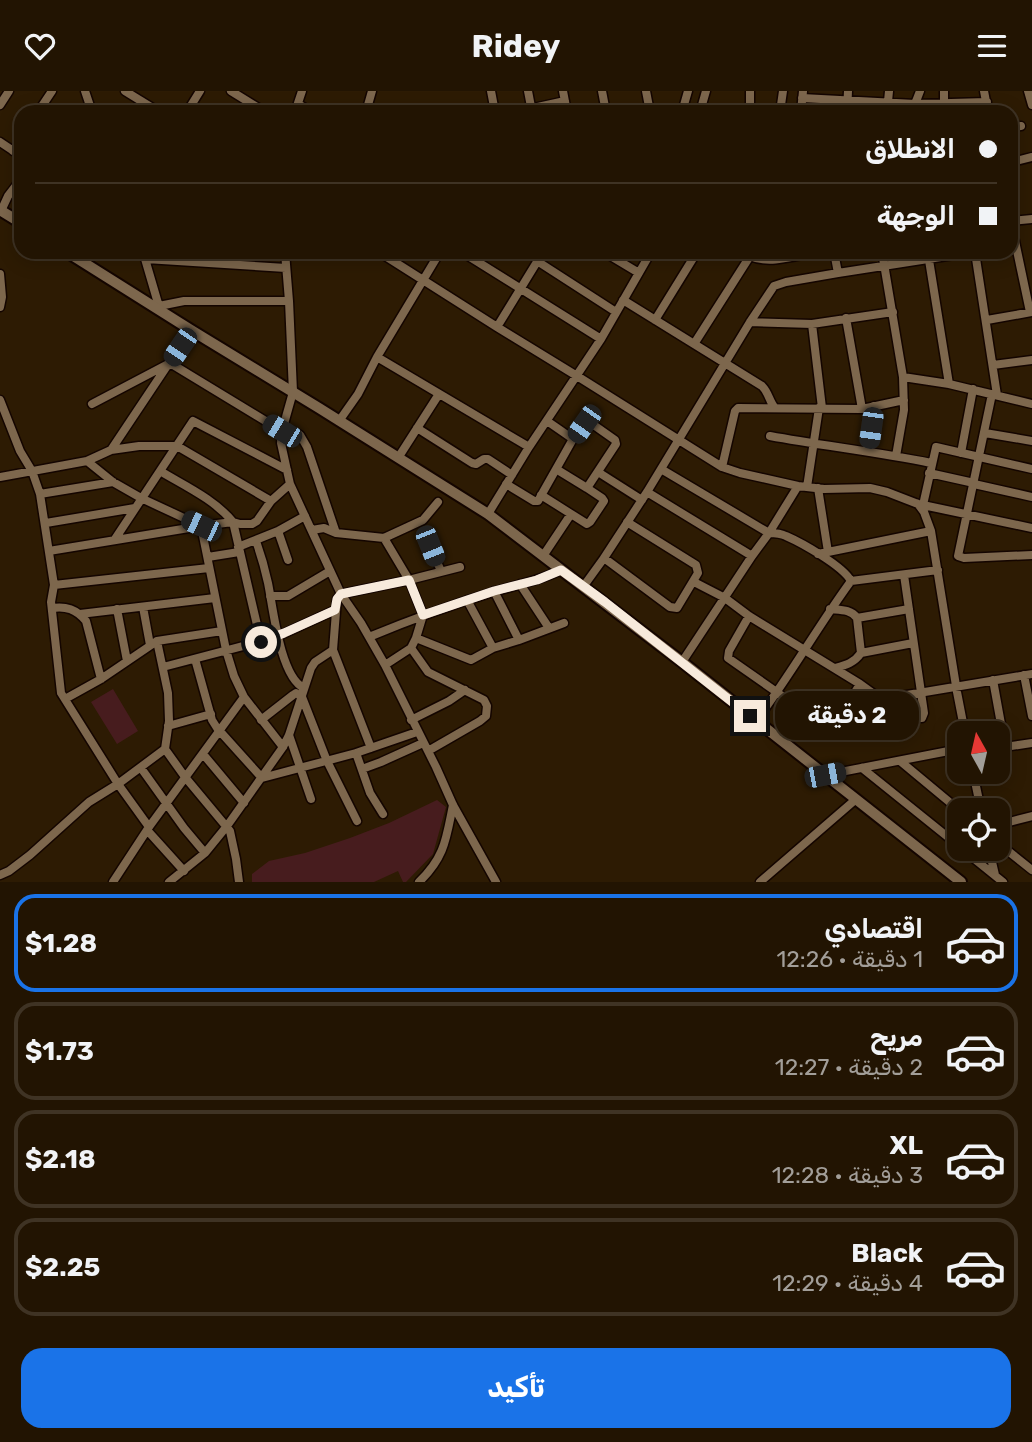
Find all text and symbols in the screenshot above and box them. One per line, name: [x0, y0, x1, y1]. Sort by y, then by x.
icon: heart: [21, 27, 59, 65]
text: Ridey: [472, 27, 560, 65]
icon: menu: [973, 27, 1011, 65]
text: الانطلاق: [865, 134, 955, 165]
text: الوجهة: [877, 201, 955, 232]
car: [160, 324, 201, 370]
car: [564, 401, 605, 447]
car: [858, 406, 885, 450]
car: [259, 411, 306, 451]
car: [178, 508, 225, 544]
car: [413, 523, 448, 569]
route start: [245, 626, 277, 658]
callout: 2 دقيقة: [774, 691, 918, 741]
route end: [734, 700, 766, 732]
text: 2 دقيقة: [808, 701, 886, 729]
north arrow: [947, 721, 1010, 784]
map controls: [947, 721, 1010, 861]
car: [803, 761, 848, 789]
button: locate: [947, 798, 1010, 861]
icon: car: [944, 912, 1007, 975]
text: اقتصادي: [824, 914, 923, 945]
text: $1.28: [25, 928, 97, 959]
text: 1 دقيقة · 12:26: [776, 945, 923, 973]
icon: car: [944, 1020, 1007, 1083]
text: مريح: [870, 1022, 923, 1053]
text: $1.73: [25, 1036, 94, 1067]
text: 2 دقيقة · 12:27: [775, 1053, 923, 1081]
icon: car: [944, 1128, 1007, 1191]
text: XL: [890, 1130, 923, 1161]
text: $2.18: [25, 1144, 96, 1175]
text: 3 دقيقة · 12:28: [772, 1161, 923, 1189]
icon: car: [944, 1236, 1007, 1299]
text: Black: [851, 1238, 923, 1269]
text: $2.25: [25, 1252, 100, 1283]
text: 4 دقيقة · 12:29: [772, 1269, 923, 1297]
button: تأكيد: [21, 1348, 1011, 1428]

